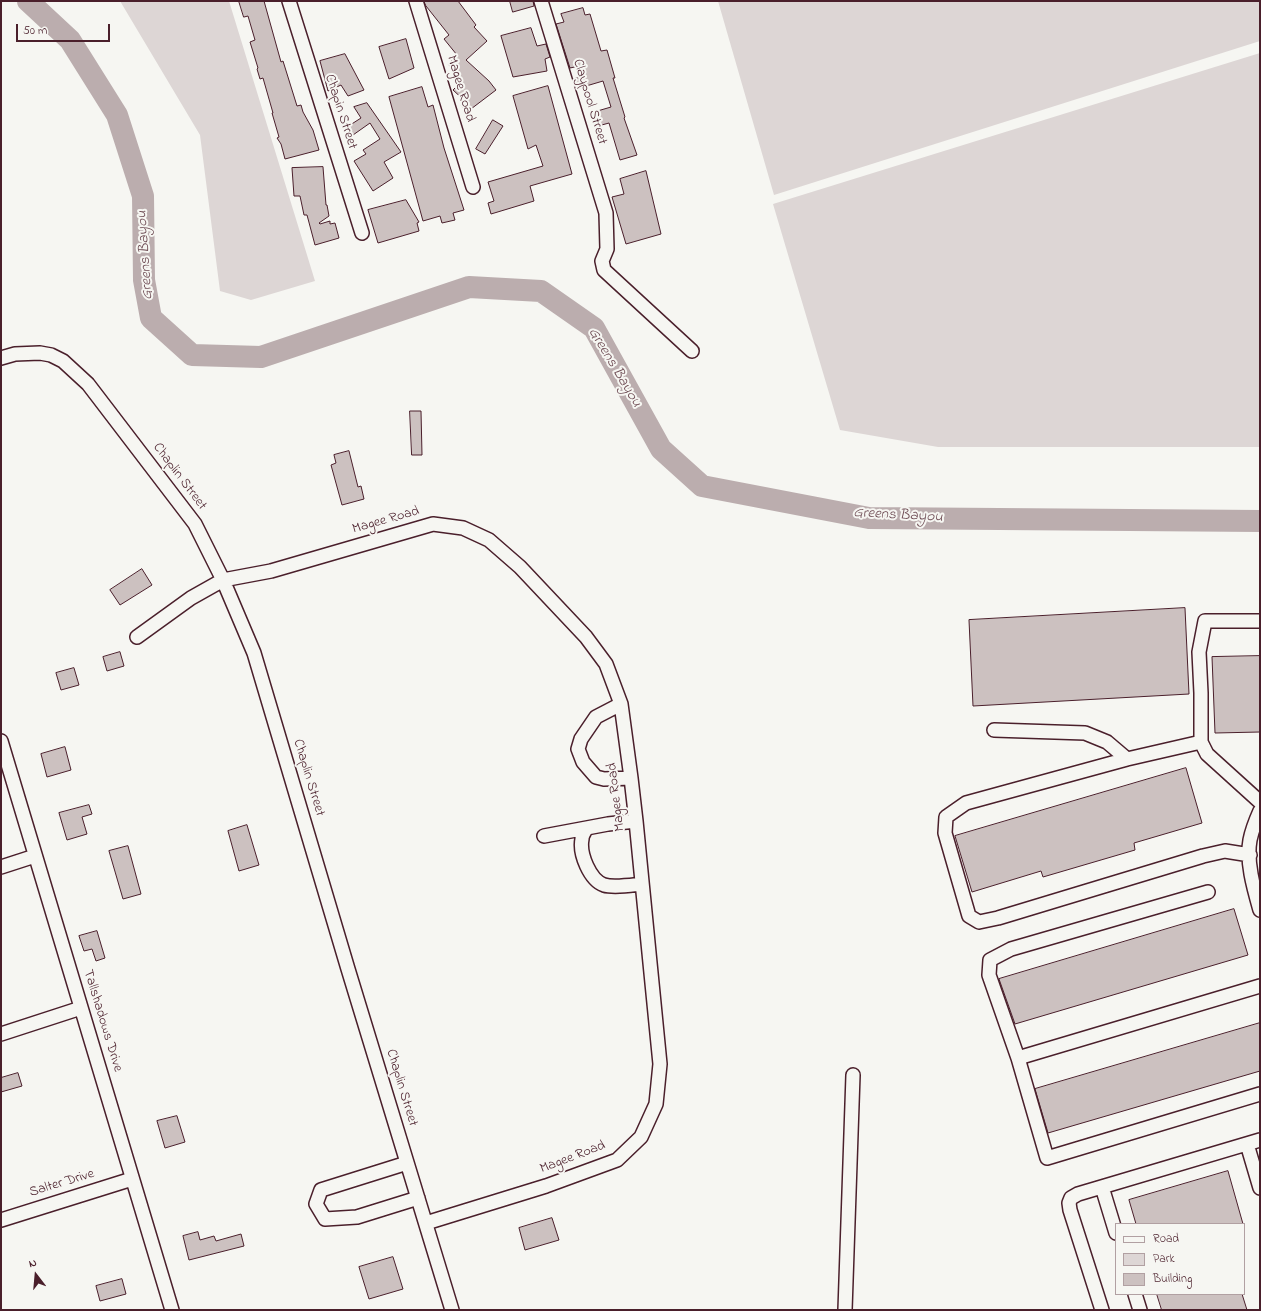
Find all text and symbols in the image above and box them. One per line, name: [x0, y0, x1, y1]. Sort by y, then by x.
scale bar: [18, 16, 112, 42]
text: 50 m: [23, 22, 47, 40]
street label: Magee Road: [442, 54, 478, 124]
street label: Claypool Street: [568, 57, 610, 147]
street label: Chapin Street: [320, 72, 360, 152]
water label: Greens Bayou: [134, 210, 158, 300]
water label: Greens Bayou: [583, 325, 645, 411]
street label: Chaplin Street: [148, 440, 210, 514]
street label: Magee Road: [351, 503, 421, 539]
water label: Greens Bayou: [853, 505, 943, 527]
street label: Chaplin Street: [288, 737, 328, 819]
street label: Magee Road: [604, 762, 630, 832]
street label: Tallshadows Drive: [78, 968, 126, 1074]
street label: Chaplin Street: [381, 1047, 421, 1129]
street label: Magee Road: [538, 1138, 608, 1178]
street label: Salter Drive: [28, 1166, 96, 1202]
legend: [1115, 1223, 1245, 1295]
text: Road: [1153, 1230, 1179, 1248]
text: Park: [1153, 1250, 1175, 1268]
north arrow: [16, 1255, 56, 1295]
text: N: [27, 1255, 38, 1272]
text: Building: [1153, 1270, 1192, 1288]

